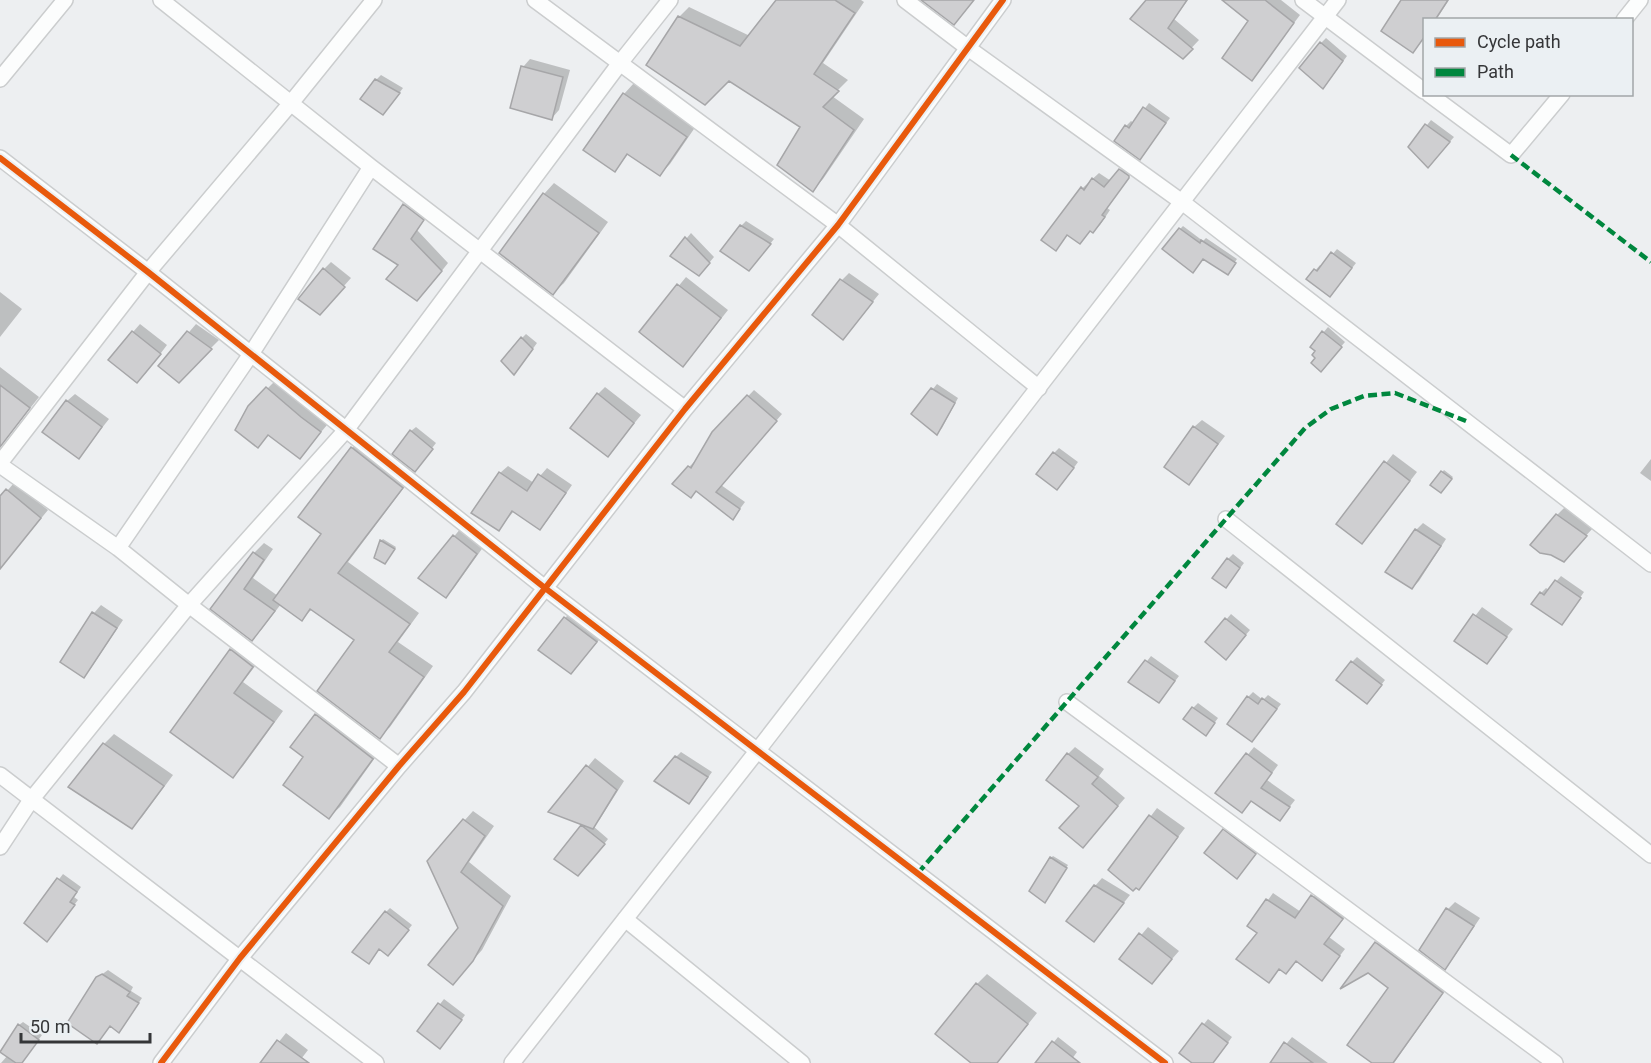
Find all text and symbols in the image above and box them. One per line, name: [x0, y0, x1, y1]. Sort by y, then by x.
legend: [1423, 18, 1633, 96]
text: Cycle path: [1477, 31, 1561, 52]
text: Path: [1477, 61, 1514, 82]
scale bar: [21, 1006, 150, 1044]
text: 50 m: [30, 1016, 70, 1037]

